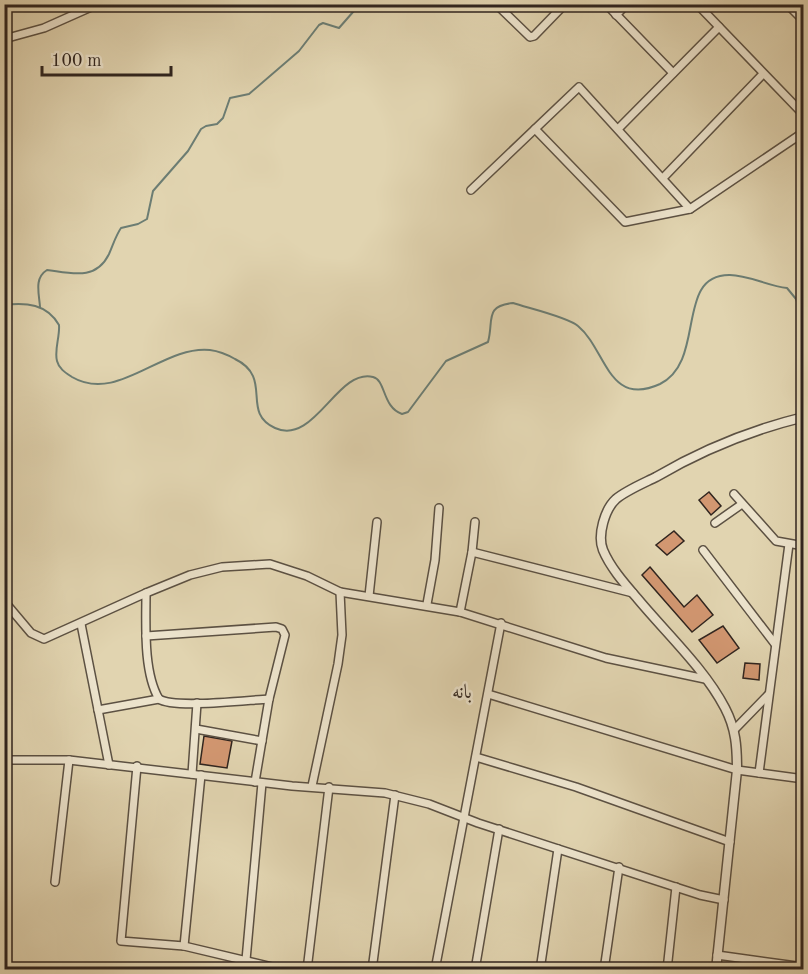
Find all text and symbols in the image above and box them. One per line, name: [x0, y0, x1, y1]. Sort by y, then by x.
scale bar: [42, 39, 171, 77]
text: 100 m: [51, 52, 102, 70]
district label: بانە: [452, 683, 472, 703]

